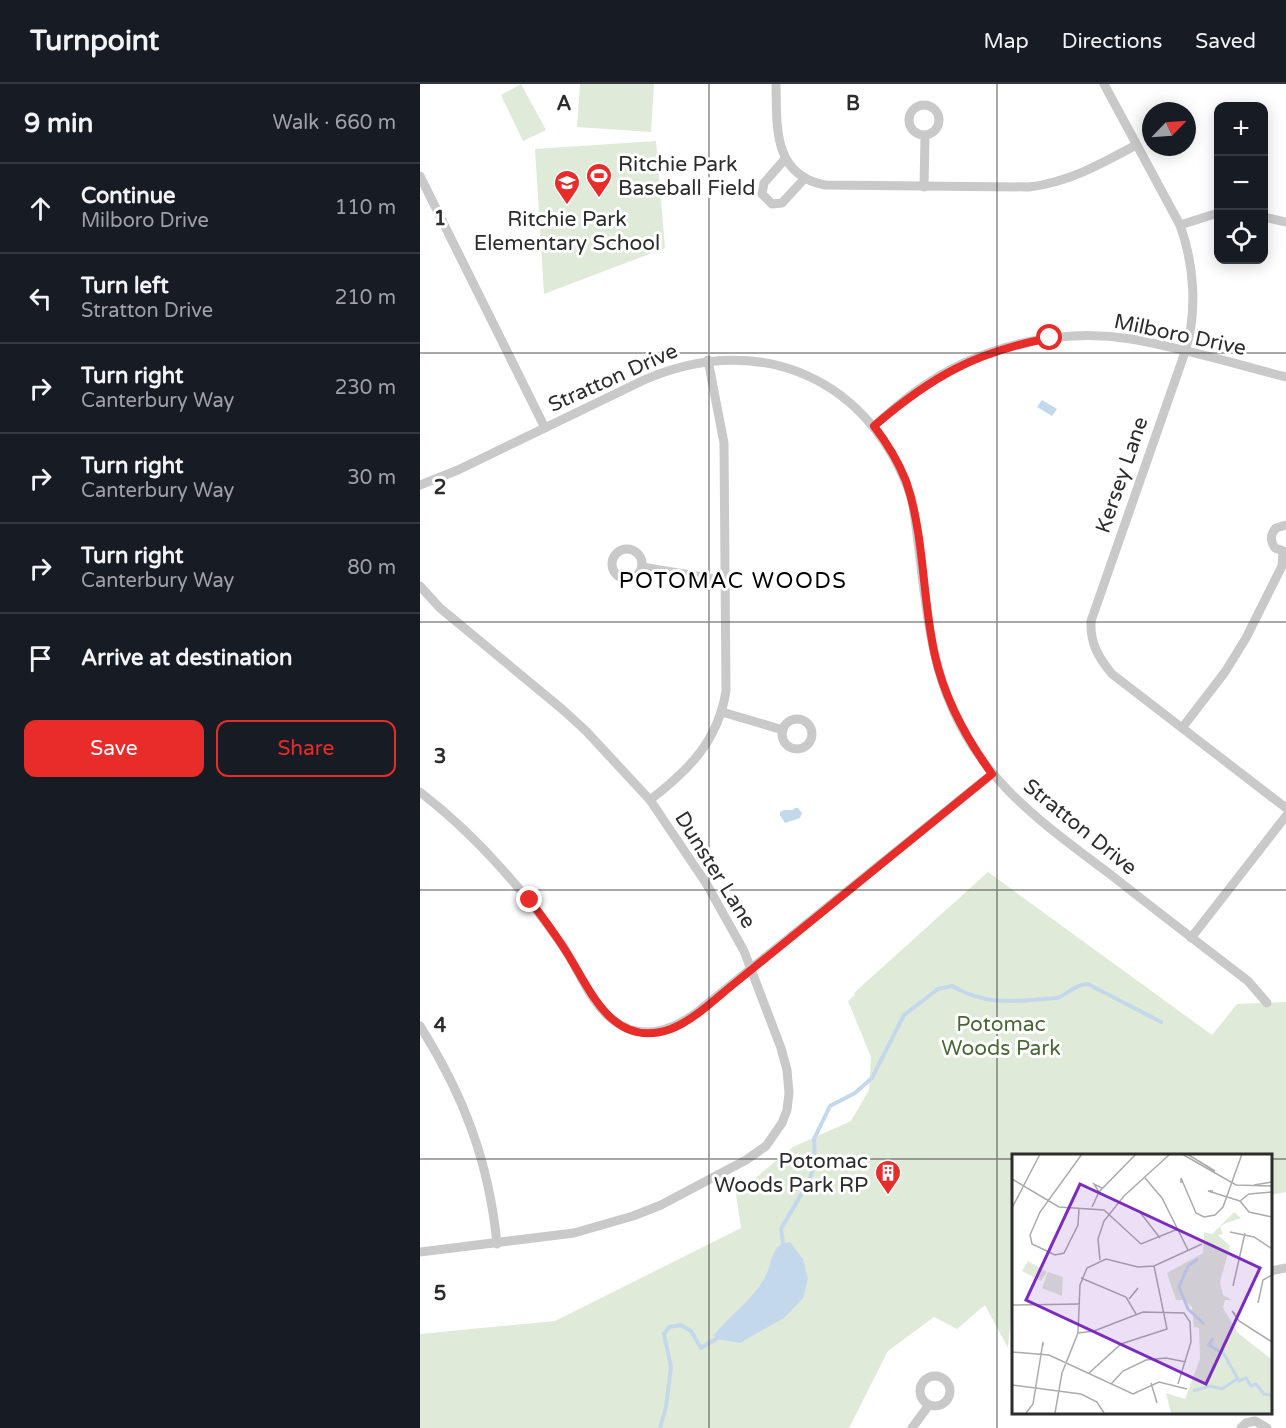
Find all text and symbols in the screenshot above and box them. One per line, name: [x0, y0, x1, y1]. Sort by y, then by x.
text: Turnpoint: [30, 24, 159, 58]
text: Map: [983, 29, 1029, 54]
text: Directions: [1062, 29, 1162, 54]
text: Saved: [1195, 29, 1256, 54]
text: A: [557, 92, 572, 116]
text: B: [846, 92, 860, 116]
north arrow: [1142, 102, 1196, 156]
map controls: [1214, 102, 1268, 264]
button: +: [1214, 102, 1268, 156]
text: 9 min: [24, 108, 93, 139]
text: Walk · 660 m: [273, 111, 396, 135]
place label: Ritchie Park Baseball Field: [618, 152, 755, 201]
button: −: [1214, 156, 1268, 210]
sports icon: Ritchie Park Baseball Field: [584, 161, 614, 199]
school or university icon: Ritchie Park Elementary School: [552, 168, 582, 206]
text: Continue: [81, 183, 176, 209]
icon: ahead: [24, 192, 57, 225]
text: 110 m: [335, 196, 396, 220]
text: 1: [434, 207, 446, 231]
place label: Ritchie Park Elementary School: [474, 207, 660, 256]
text: Milboro Drive: [81, 209, 209, 233]
button: locate: [1214, 210, 1268, 264]
text: Turn left: [81, 273, 169, 299]
icon: left: [24, 282, 57, 315]
text: 210 m: [335, 286, 396, 310]
text: Stratton Drive: [81, 299, 213, 323]
street label: Milboro Drive: [1112, 309, 1248, 361]
route start: [1036, 324, 1062, 350]
street label: Stratton Drive: [545, 338, 682, 418]
text: Turn right: [81, 363, 183, 389]
icon: right: [24, 372, 57, 405]
text: 230 m: [335, 376, 396, 400]
text: Canterbury Way: [81, 389, 234, 413]
street label: Kersey Lane: [1090, 414, 1154, 536]
text: Turn right: [81, 453, 183, 479]
icon: right: [24, 462, 57, 495]
text: 30 m: [347, 466, 396, 490]
text: 2: [434, 476, 446, 500]
text: Canterbury Way: [81, 479, 234, 503]
text: Turn right: [81, 543, 183, 569]
icon: right: [24, 552, 57, 585]
text: 80 m: [347, 556, 396, 580]
district label: POTOMAC WOODS: [619, 568, 847, 594]
text: Canterbury Way: [81, 569, 234, 593]
icon: arrive: [24, 642, 57, 675]
text: Arrive at destination: [81, 645, 292, 671]
button: Save: [24, 720, 204, 777]
button: Share: [216, 720, 396, 777]
text: 3: [434, 745, 446, 769]
street label: Stratton Drive: [1018, 774, 1142, 880]
street label: Dunster Lane: [669, 807, 761, 933]
route end: [516, 886, 542, 912]
park label: Potomac Woods Park: [941, 1012, 1061, 1061]
text: 4: [434, 1014, 447, 1038]
place label: Potomac Woods Park RP: [714, 1149, 868, 1198]
inset map: [1012, 1154, 1271, 1413]
building icon: Potomac Woods Park RP: [873, 1158, 903, 1196]
text: 5: [434, 1282, 446, 1306]

